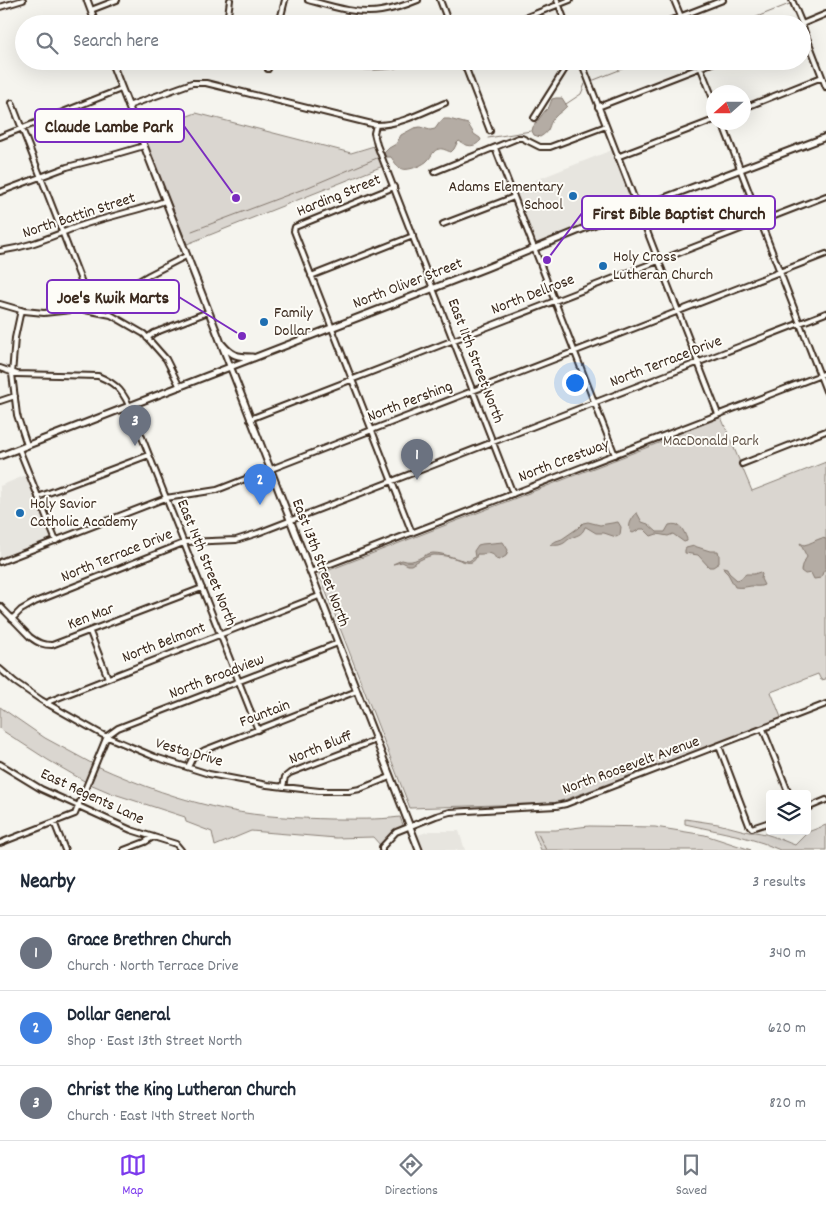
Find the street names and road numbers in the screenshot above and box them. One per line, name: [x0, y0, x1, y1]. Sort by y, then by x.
street label: Harding Street: [293, 169, 385, 223]
street label: North Battin Street: [20, 187, 139, 245]
street label: North Oliver Street: [350, 252, 466, 316]
street label: North Dellrose: [488, 269, 578, 321]
street label: East 11th Street North: [441, 295, 509, 427]
street label: North Terrace Drive: [606, 330, 726, 394]
street label: North Pershing: [364, 375, 456, 429]
street label: North Crestway: [515, 433, 613, 489]
street label: East 14th Street North: [170, 496, 242, 630]
street label: East 13th Street North: [285, 496, 355, 630]
street label: North Terrace Drive: [58, 523, 176, 589]
street label: Ken Mar: [64, 598, 118, 636]
street label: North Belmont: [119, 617, 209, 669]
street label: North Broadview: [166, 648, 268, 706]
street label: Fountain: [236, 694, 294, 734]
street label: North Bluff: [286, 725, 357, 771]
street label: North Roosevelt Avenue: [559, 730, 703, 802]
street label: Vesta Drive: [152, 732, 226, 774]
street label: East Regents Lane: [36, 763, 148, 831]

